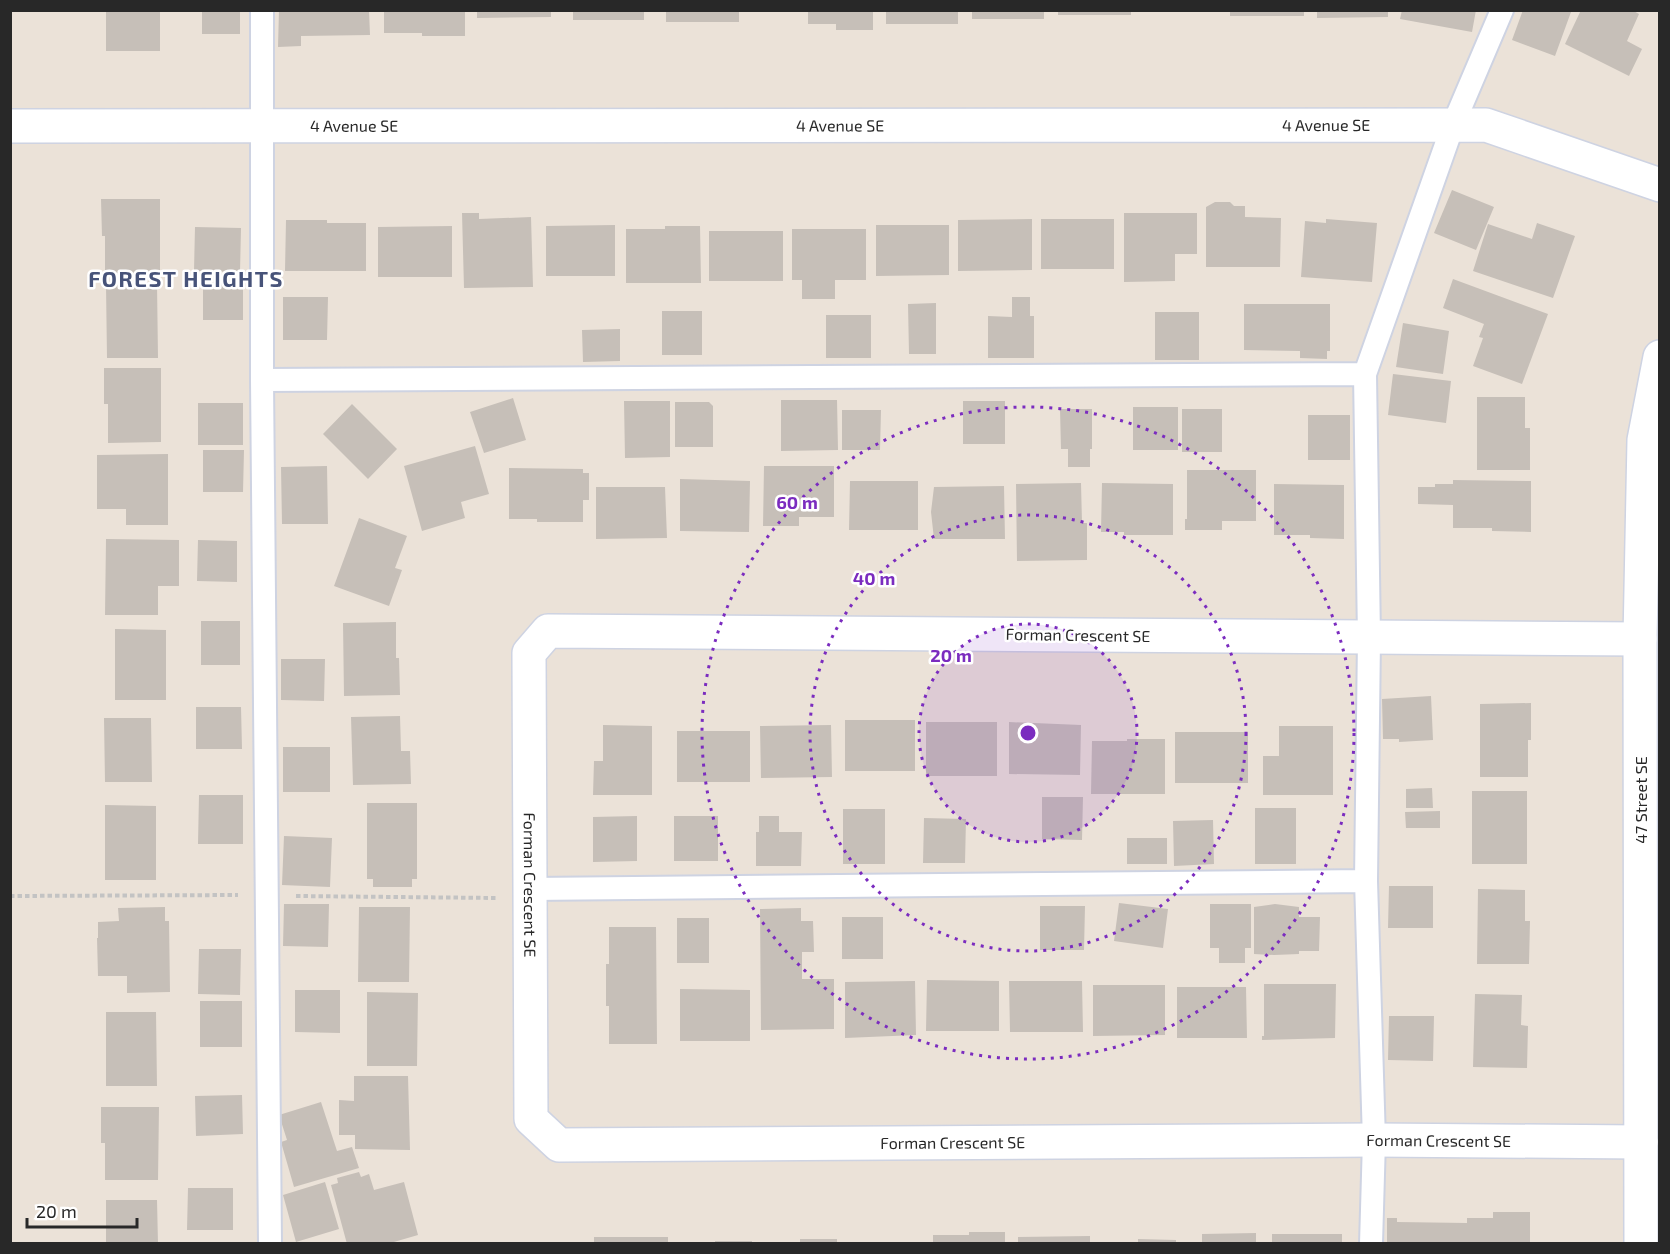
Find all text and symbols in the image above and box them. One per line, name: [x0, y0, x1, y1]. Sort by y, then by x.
street label: 4 Avenue SE: [796, 115, 884, 134]
street label: 4 Avenue SE: [1282, 115, 1370, 134]
street label: 4 Avenue SE: [310, 116, 398, 135]
district label: FOREST HEIGHTS: [88, 265, 284, 291]
text: 60 m: [776, 491, 818, 513]
text: 40 m: [853, 567, 895, 589]
street label: Forman Crescent SE: [1005, 624, 1151, 645]
text: 20 m: [930, 644, 972, 666]
centre of rings: [1018, 723, 1038, 743]
street label: 47 Street SE: [1631, 756, 1650, 844]
street label: Forman Crescent SE: [521, 812, 540, 957]
street label: Forman Crescent SE: [1366, 1130, 1511, 1150]
street label: Forman Crescent SE: [880, 1132, 1025, 1152]
scale bar: [27, 1191, 136, 1229]
text: 20 m: [36, 1200, 77, 1222]

